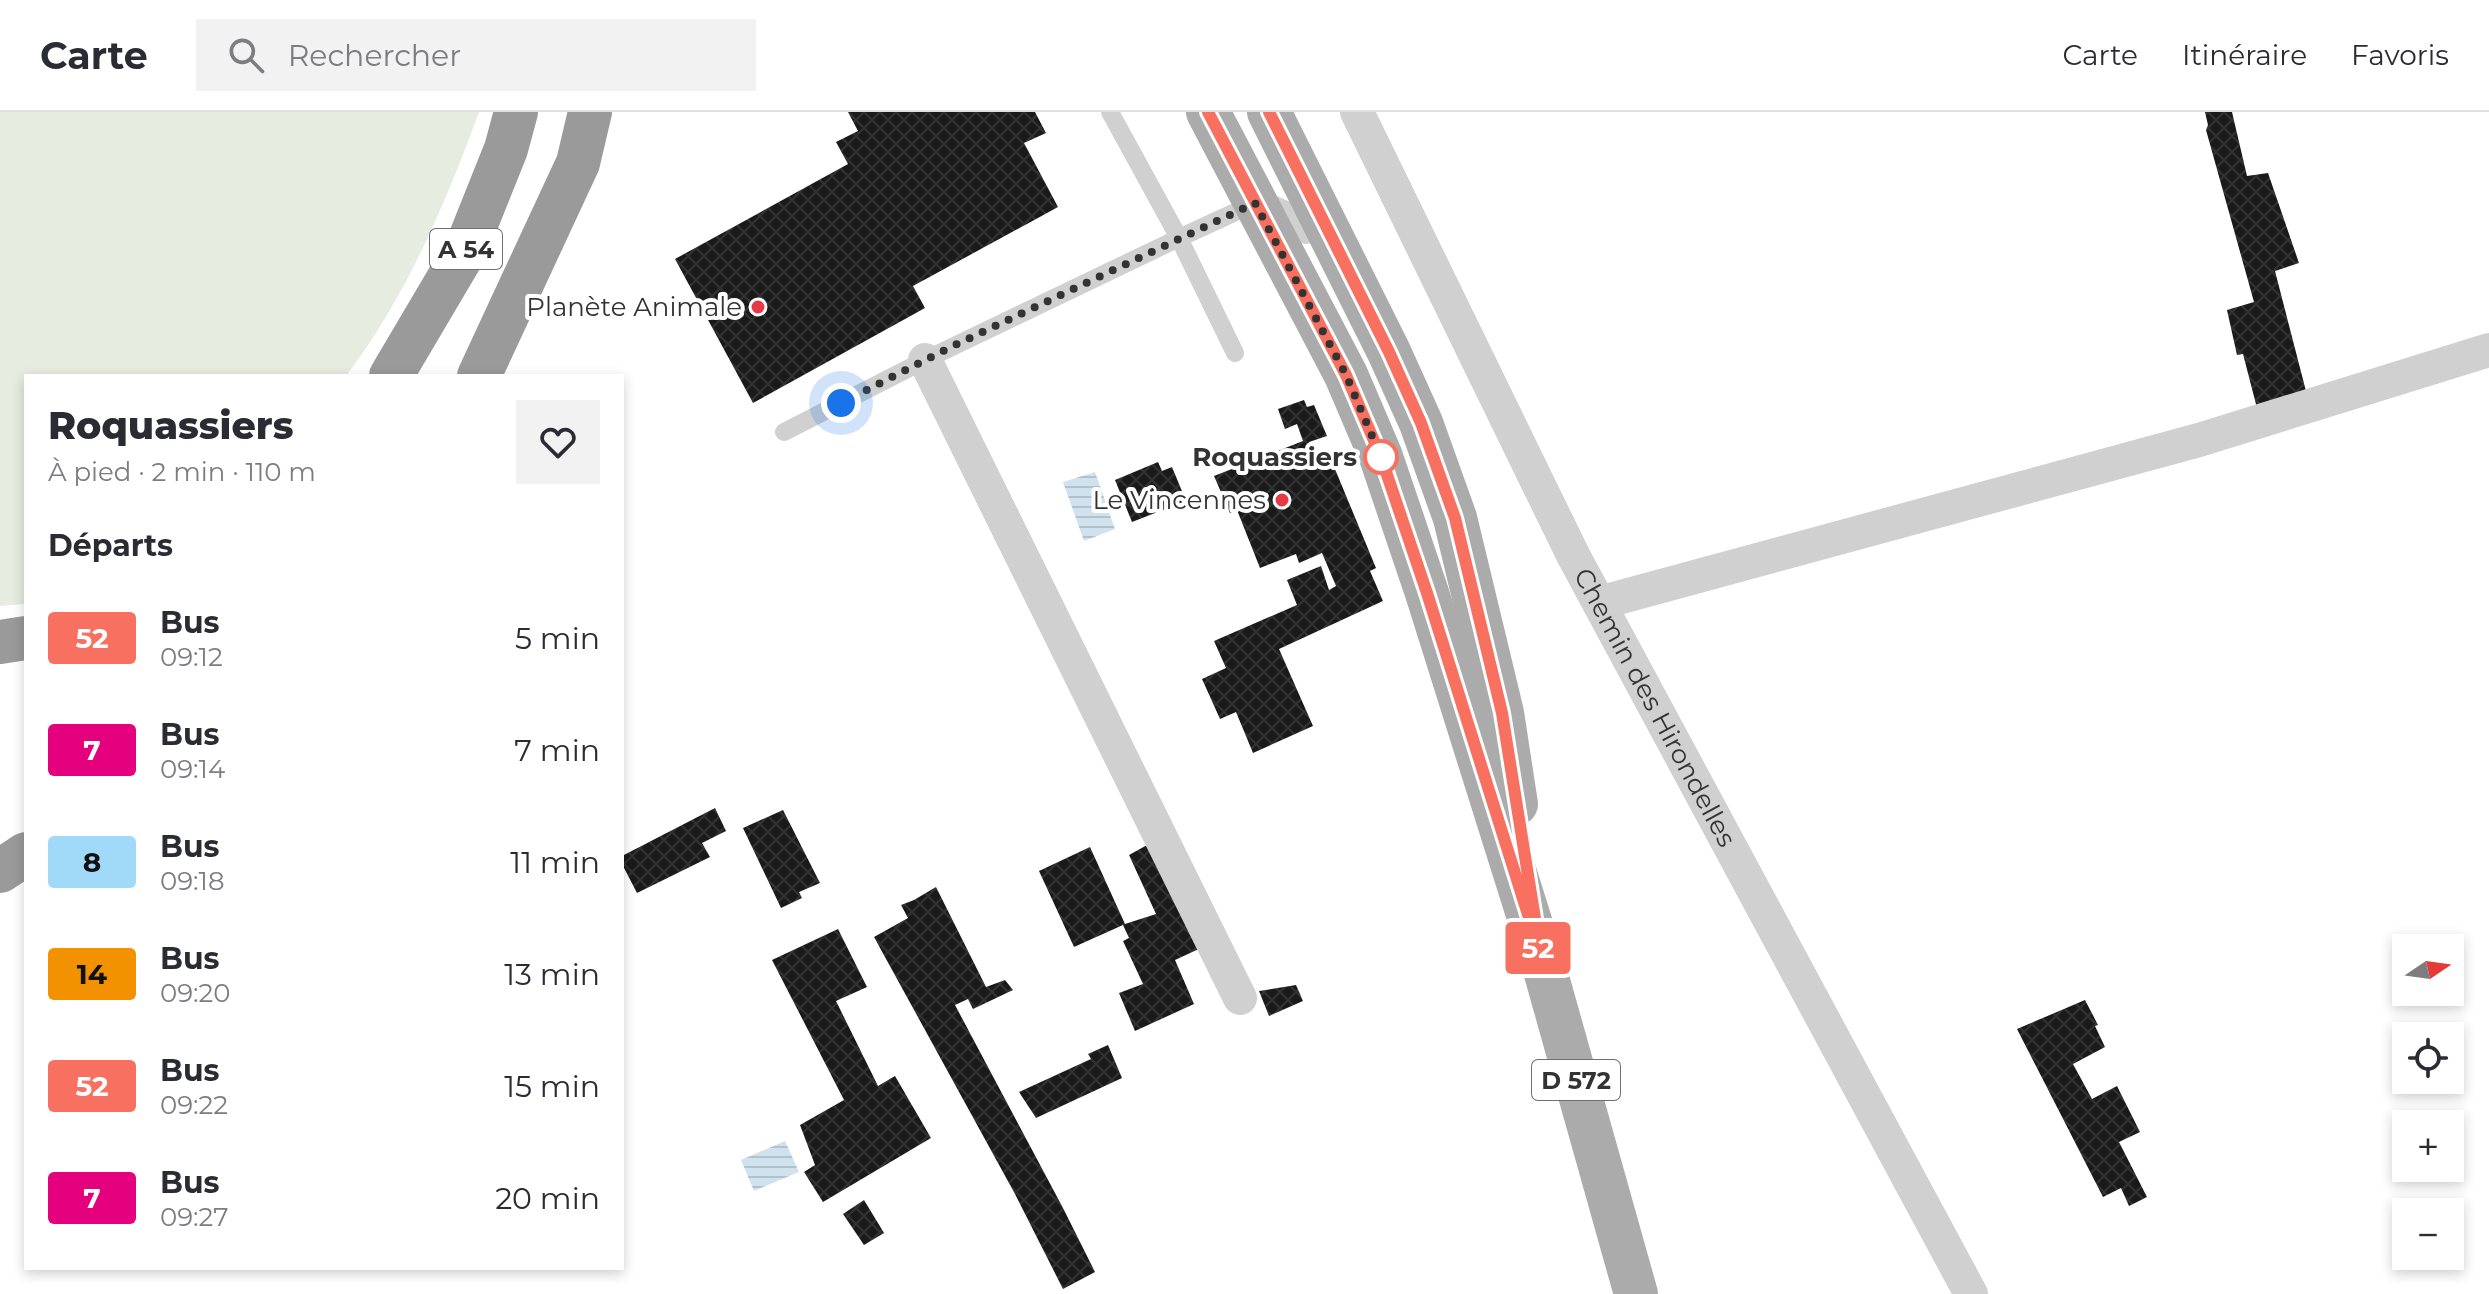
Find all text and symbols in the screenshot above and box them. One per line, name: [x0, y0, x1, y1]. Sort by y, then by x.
search box: [196, 19, 756, 91]
text: Carte: [40, 32, 148, 79]
icon: search: [224, 33, 268, 77]
text: Rechercher: [288, 37, 461, 74]
text: Carte: [2062, 38, 2138, 72]
text: Itinéraire: [2182, 38, 2307, 72]
text: Favoris: [2351, 38, 2449, 72]
road number: A 54: [430, 229, 502, 269]
place label: Planète Animale: [526, 291, 742, 323]
marker: Planète Animale: [749, 298, 767, 316]
your location: [821, 383, 861, 423]
button: heart: [516, 400, 600, 484]
text: Roquassiers: [48, 402, 293, 449]
marker: Roquassiers: [1364, 440, 1398, 474]
place label: Roquassiers: [1192, 441, 1357, 473]
text: À pied · 2 min · 110 m: [48, 456, 316, 488]
place label: Le Vincennes: [1092, 484, 1266, 516]
marker: Le Vincennes: [1273, 491, 1291, 509]
text: Départs: [48, 527, 173, 564]
street label: Chemin des Hirondelles: [1567, 563, 1743, 852]
text: Bus: [160, 604, 220, 641]
text: 5 min: [515, 620, 600, 657]
text: 52: [75, 621, 109, 655]
text: 09:12: [160, 641, 223, 673]
text: Bus: [160, 716, 220, 753]
text: 7 min: [514, 732, 600, 769]
text: 7: [83, 733, 101, 767]
text: 09:14: [160, 753, 225, 785]
text: Bus: [160, 828, 220, 865]
text: 11 min: [510, 844, 600, 881]
text: 8: [83, 845, 101, 879]
text: 09:18: [160, 865, 225, 897]
line badge: 52: [1502, 922, 1574, 974]
text: 52: [1521, 931, 1555, 965]
north arrow: [2392, 934, 2464, 1006]
map controls: [2392, 934, 2464, 1270]
text: Bus: [160, 940, 220, 977]
text: 13 min: [504, 956, 600, 993]
text: 14: [77, 957, 107, 991]
text: 09:20: [160, 977, 230, 1009]
button: locate: [2392, 1022, 2464, 1094]
text: Bus: [160, 1052, 220, 1089]
road number: D 572: [1532, 1060, 1620, 1100]
text: 15 min: [504, 1068, 600, 1105]
text: 52: [75, 1069, 109, 1103]
text: 09:22: [160, 1089, 228, 1121]
button: +: [2392, 1110, 2464, 1182]
text: Bus: [160, 1164, 220, 1201]
text: 20 min: [495, 1180, 600, 1217]
text: 7: [83, 1181, 101, 1215]
button: −: [2392, 1198, 2464, 1270]
text: 09:27: [160, 1201, 229, 1233]

